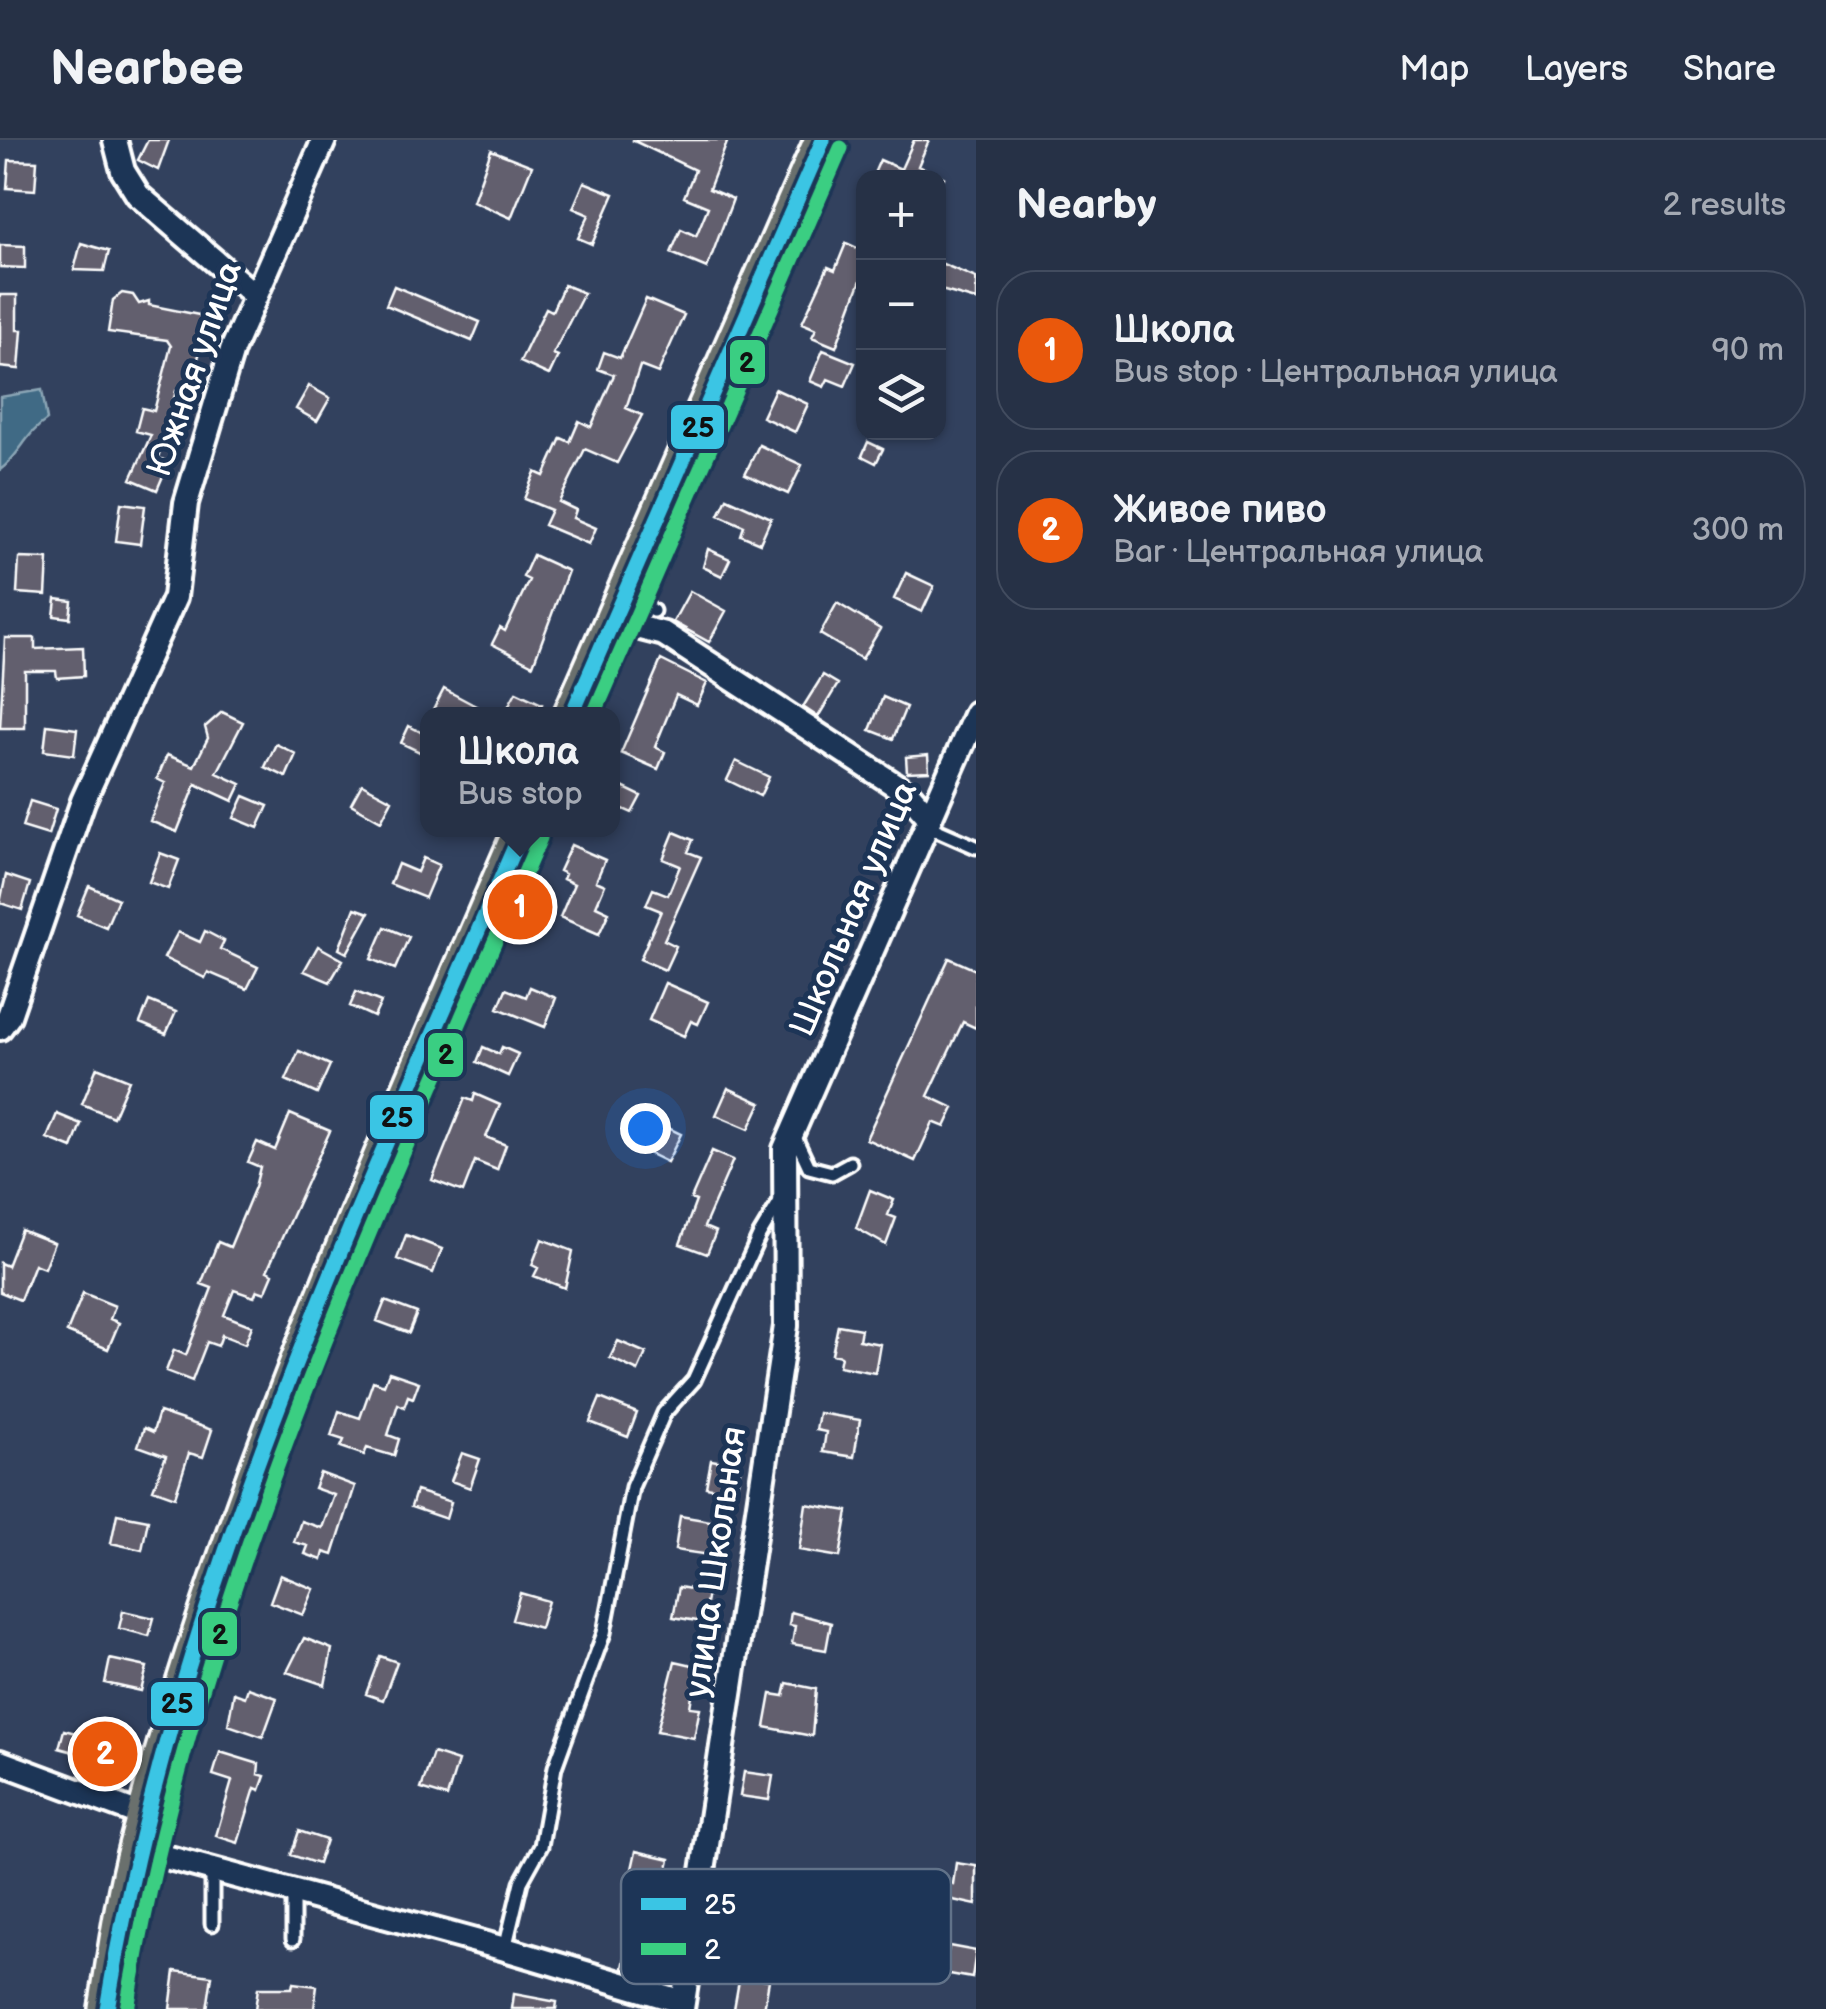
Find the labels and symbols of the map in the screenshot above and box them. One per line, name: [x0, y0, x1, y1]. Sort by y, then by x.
street label: Южная улица: [138, 255, 252, 482]
line badge: 2: [728, 338, 767, 386]
text: 2: [739, 347, 756, 380]
line badge: 25: [669, 403, 726, 451]
text: 25: [682, 412, 714, 445]
street label: Школьная улица: [781, 775, 927, 1043]
pin: 1: [488, 870, 552, 944]
line badge: 2: [426, 1031, 465, 1079]
text: 2: [438, 1039, 455, 1072]
line badge: 25: [368, 1093, 426, 1141]
text: 25: [381, 1102, 413, 1135]
your location: [620, 1103, 671, 1154]
street label: улица Школьная: [676, 1424, 756, 1700]
line badge: 2: [200, 1610, 239, 1658]
text: 2: [212, 1619, 229, 1652]
line badge: 25: [149, 1680, 206, 1728]
text: 25: [161, 1688, 193, 1721]
pin: 2: [72, 1716, 138, 1792]
legend: [621, 1869, 951, 1984]
text: 25: [704, 1889, 737, 1922]
text: 2: [704, 1934, 721, 1967]

